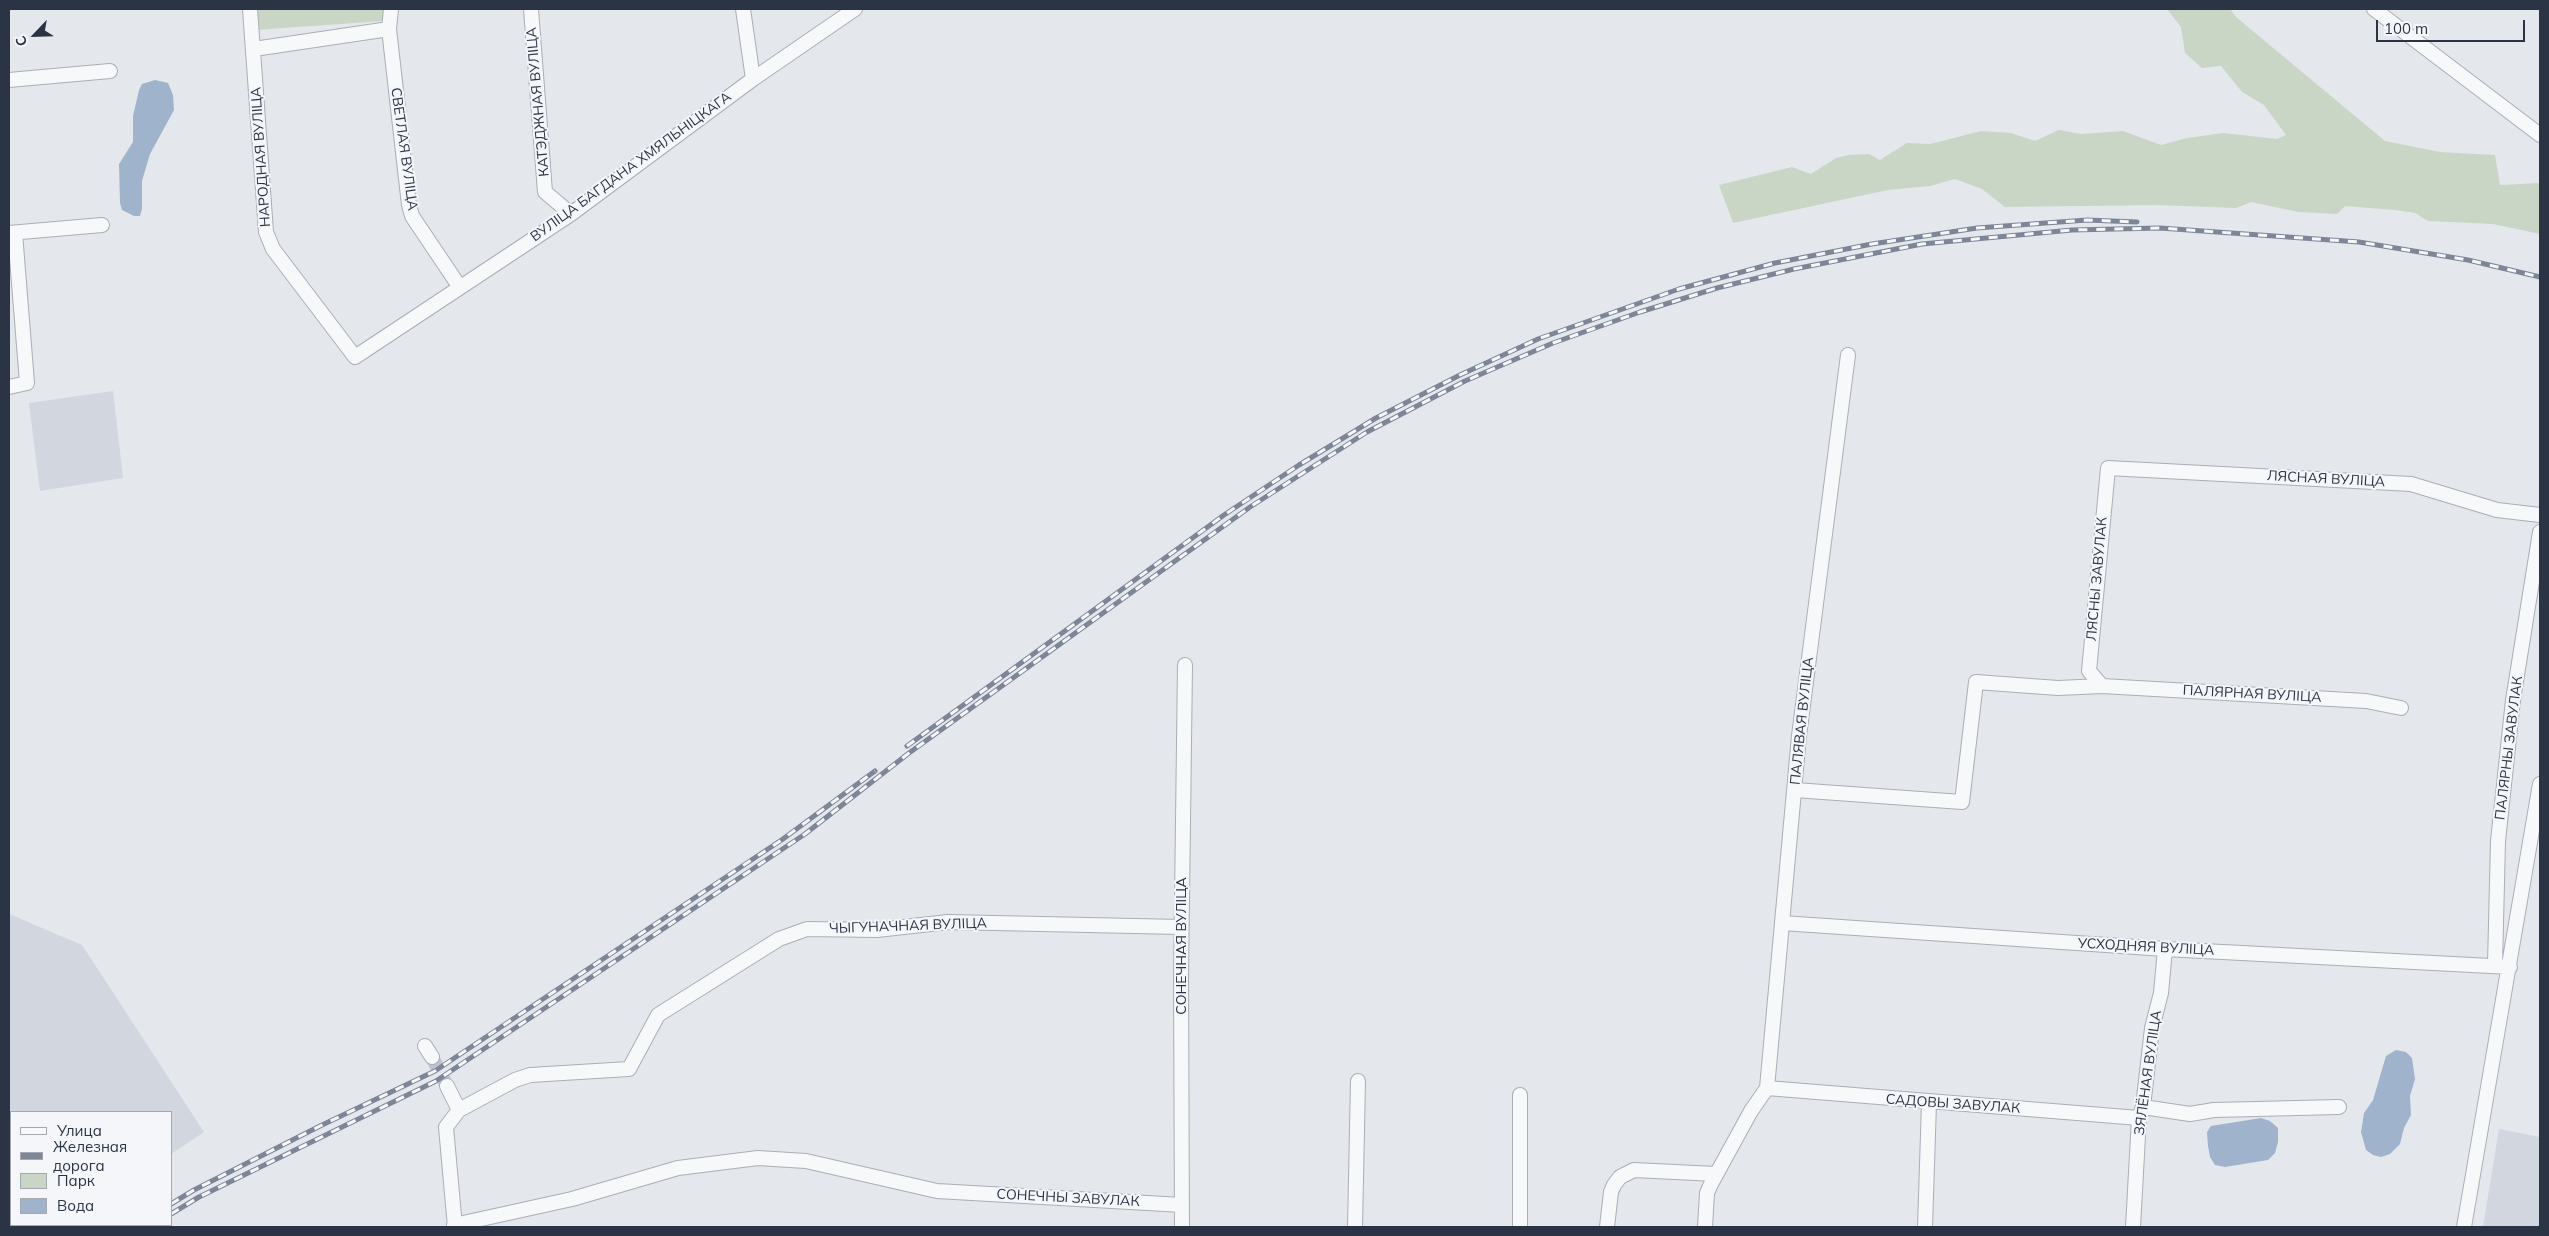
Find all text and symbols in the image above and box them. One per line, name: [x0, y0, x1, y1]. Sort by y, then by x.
north arrow: [10, 10, 60, 60]
scale bar: [2379, 10, 2528, 42]
text: 100 m: [2384, 19, 2428, 38]
street label: КАТЭДЖНАЯ ВУЛІЦА: [523, 27, 553, 177]
text: С: [11, 33, 31, 49]
street label: НАРОДНАЯ ВУЛІЦА: [248, 86, 274, 228]
street label: СВЕТЛАЯ ВУЛІЦА: [387, 87, 421, 211]
street label: ВУЛІЦА БАГДАНА ХМЯЛЬНІЦКАГА: [527, 89, 735, 245]
street label: ЛЯСНАЯ ВУЛІЦА: [2266, 468, 2386, 490]
street label: ЛЯСНЫ ЗАВУЛАК: [2083, 516, 2111, 642]
street label: ПАЛЯВАЯ ВУЛІЦА: [1787, 656, 1817, 786]
street label: ПАЛЯРНЫ ЗАВУЛАК: [2492, 675, 2526, 821]
street label: ПАЛЯРНАЯ ВУЛІЦА: [2182, 682, 2322, 706]
street label: СОНЕЧНАЯ ВУЛІЦА: [1174, 877, 1190, 1015]
street label: ЧЫГУНАЧНАЯ ВУЛІЦА: [829, 915, 987, 937]
street label: УСХОДНЯЯ ВУЛІЦА: [2077, 935, 2215, 959]
street label: ЗЯЛЁНАЯ ВУЛІЦА: [2131, 1009, 2165, 1137]
street label: САДОВЫ ЗАВУЛАК: [1885, 1091, 2021, 1117]
legend: [10, 1111, 172, 1226]
text: Улица: [57, 1121, 102, 1140]
text: Железная дорога: [53, 1137, 127, 1175]
text: Парк: [57, 1171, 95, 1190]
street label: СОНЕЧНЫ ЗАВУЛАК: [996, 1186, 1140, 1210]
text: Вода: [57, 1196, 94, 1215]

